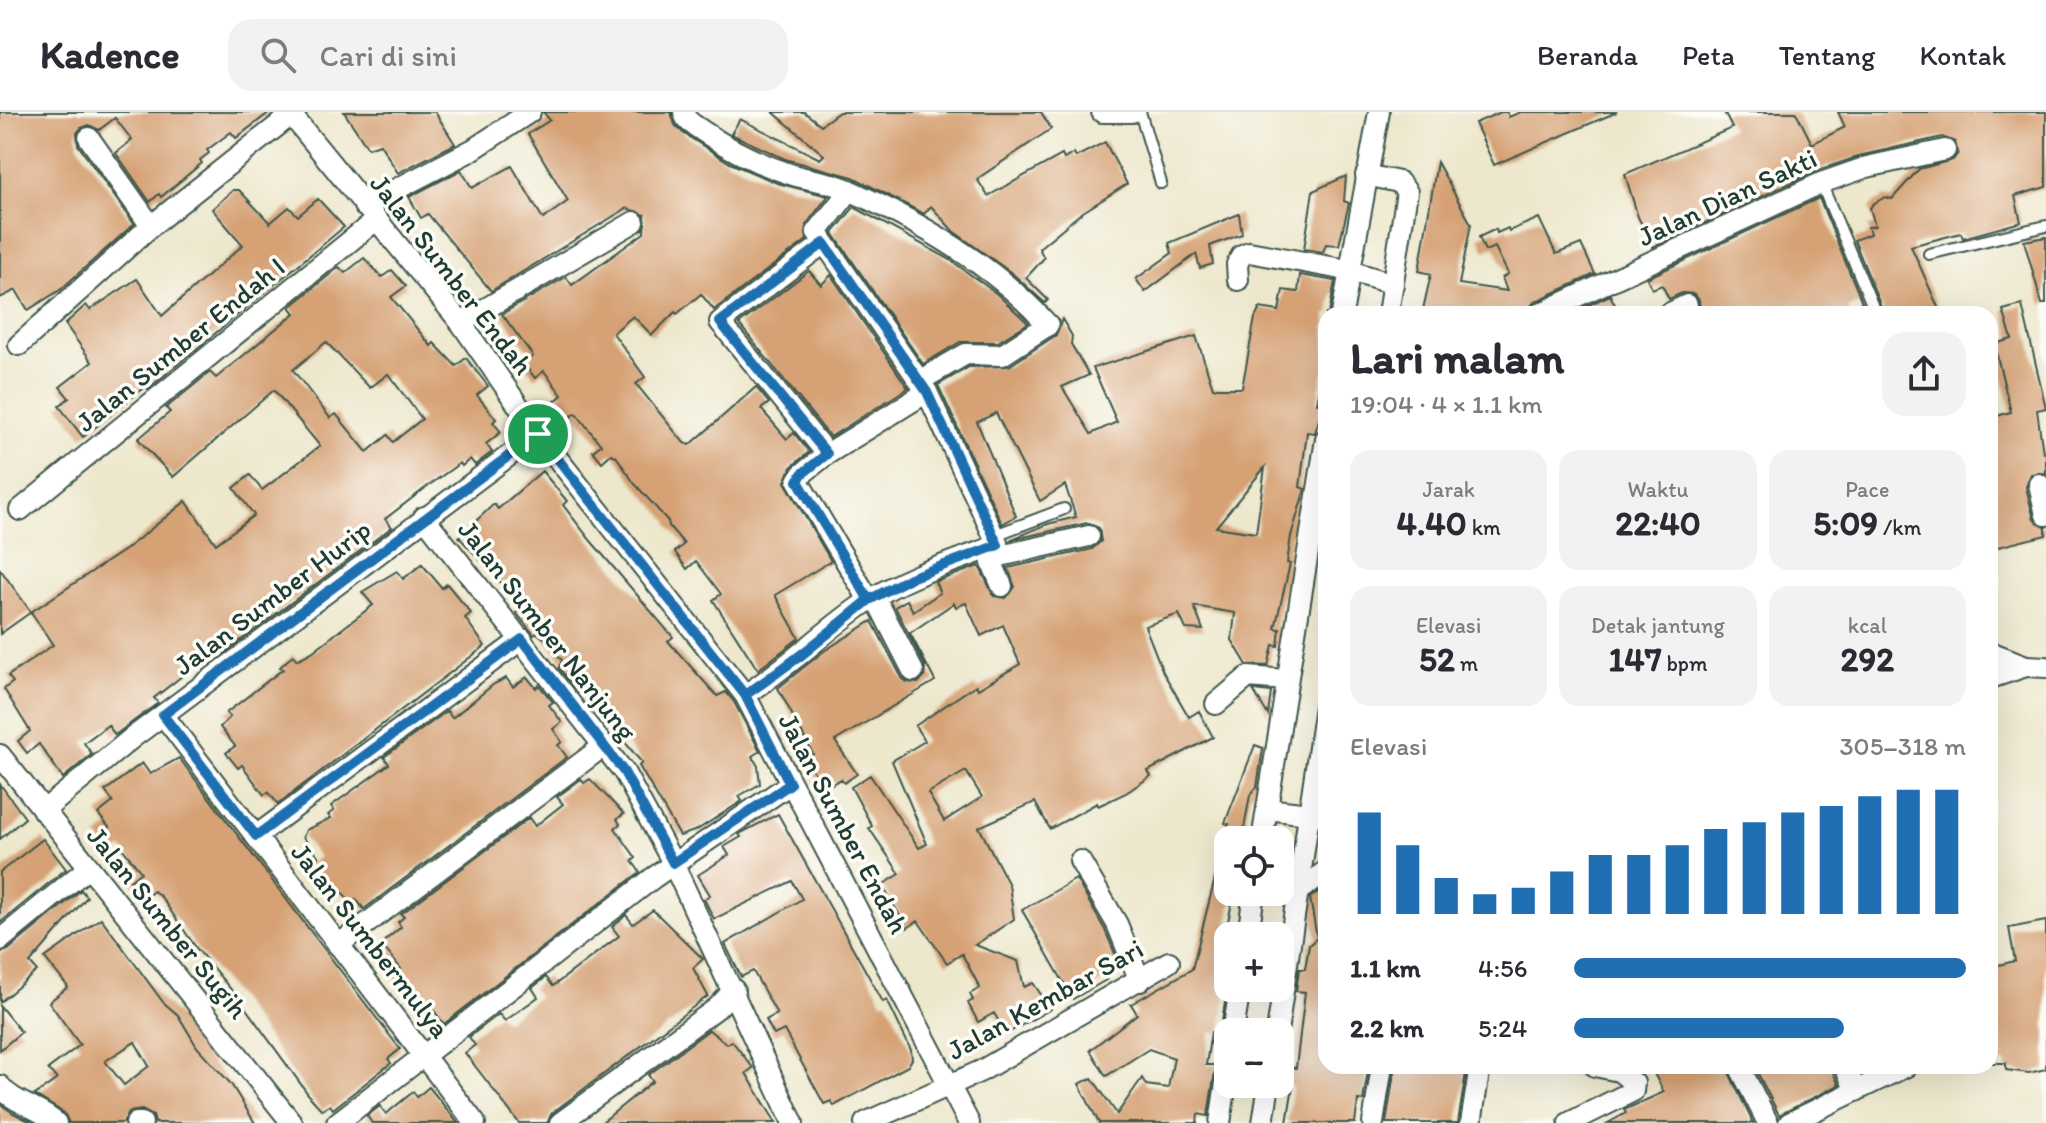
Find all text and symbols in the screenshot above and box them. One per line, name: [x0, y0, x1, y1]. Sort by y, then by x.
search box: [228, 19, 788, 91]
text: Kadence: [40, 32, 180, 78]
icon: search: [256, 33, 300, 77]
text: Cari di sini: [320, 37, 457, 74]
text: Beranda: [1537, 38, 1638, 72]
text: Peta: [1682, 38, 1735, 72]
text: Tentang: [1779, 38, 1875, 72]
text: Kontak: [1919, 38, 2006, 72]
street label: Jalan Dian Sakti: [1632, 141, 1822, 253]
street label: Jalan Sumber Endah: [363, 167, 541, 381]
street label: Jalan Sumber Endah I: [69, 249, 291, 439]
text: Lari malam: [1350, 331, 1564, 384]
button: share: [1882, 332, 1966, 416]
text: 19:04 · 4 × 1.1 km: [1350, 388, 1542, 420]
pin: [504, 400, 572, 468]
icon: arrive: [516, 412, 560, 456]
text: Jarak: [1422, 476, 1475, 503]
text: Waktu: [1627, 476, 1689, 503]
text: Pace: [1845, 476, 1889, 503]
text: 4.40: [1397, 503, 1467, 544]
text: 22:40: [1615, 503, 1701, 544]
text: 5:09: [1813, 503, 1878, 544]
street label: Jalan Sumber Hurip: [167, 512, 377, 682]
street label: Jalan Sumber Nanjung: [451, 513, 645, 748]
text: km: [1467, 514, 1501, 541]
text: /km: [1878, 514, 1921, 541]
text: Elevasi: [1416, 612, 1481, 639]
text: Detak jantung: [1591, 612, 1725, 639]
text: kcal: [1848, 612, 1887, 639]
text: 52: [1419, 639, 1455, 680]
text: 147: [1609, 639, 1662, 680]
text: 292: [1841, 639, 1894, 680]
text: m: [1455, 650, 1478, 677]
text: bpm: [1662, 650, 1707, 677]
street label: Jalan Sumber Endah: [771, 707, 917, 939]
text: Elevasi: [1350, 730, 1427, 762]
text: 305–318 m: [1839, 730, 1966, 762]
street label: Jalan Sumber Sugih: [80, 819, 256, 1025]
map controls: [1214, 826, 1294, 1098]
button: locate: [1214, 826, 1294, 906]
street label: Jalan Sumbermulya: [284, 836, 458, 1045]
button: +: [1214, 922, 1294, 1002]
street label: Jalan Kembar Sari: [941, 931, 1149, 1067]
text: 1.1 km: [1350, 952, 1421, 984]
text: 4:56: [1478, 952, 1527, 984]
text: 2.2 km: [1350, 1012, 1424, 1044]
text: 5:24: [1478, 1012, 1527, 1044]
button: −: [1214, 1018, 1294, 1098]

